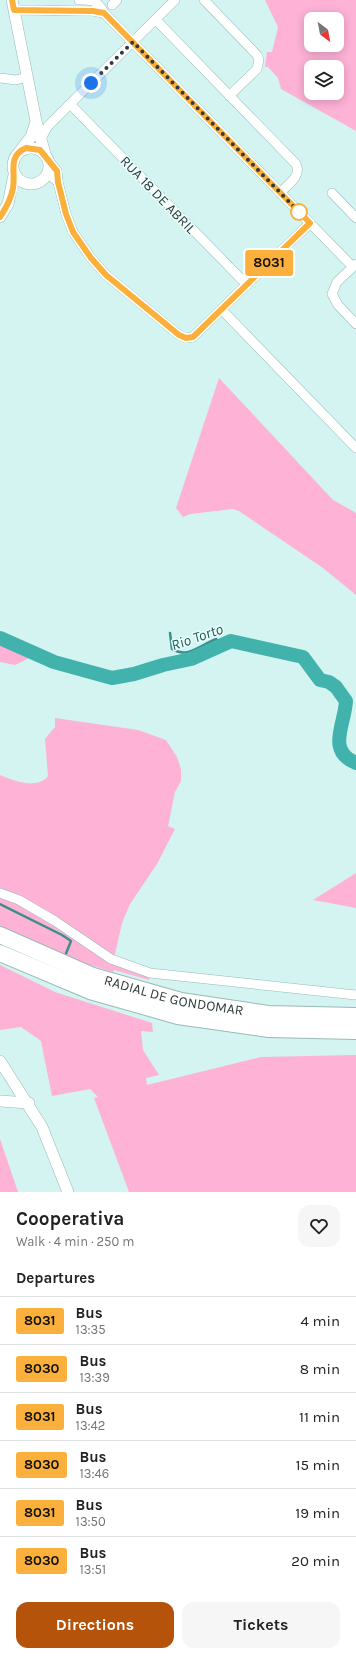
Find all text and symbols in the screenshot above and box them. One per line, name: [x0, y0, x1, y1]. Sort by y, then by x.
north arrow: [304, 12, 344, 52]
map controls: [304, 12, 344, 100]
button: layers: [304, 60, 344, 100]
your location: [81, 73, 101, 93]
street label: RUA 18 DE ABRIL: [117, 152, 200, 238]
unlabelled marker: [290, 203, 308, 221]
line badge: 8031: [241, 250, 297, 276]
text: 8031: [253, 254, 285, 271]
water label: Rio Torto: [169, 620, 226, 654]
street label: RADIAL DE GONDOMAR: [102, 971, 245, 1019]
button: heart: [298, 1205, 340, 1247]
text: Cooperativa: [16, 1208, 124, 1230]
text: Walk · 4 min · 250 m: [16, 1234, 134, 1249]
text: Departures: [16, 1269, 95, 1287]
text: Bus: [76, 1304, 103, 1322]
text: 8031: [24, 1312, 56, 1329]
text: 4 min: [301, 1312, 340, 1330]
text: 13:35: [76, 1322, 106, 1337]
text: Bus: [79, 1352, 107, 1370]
text: 8030: [24, 1360, 59, 1377]
text: 8 min: [300, 1360, 340, 1378]
text: 13:39: [79, 1370, 110, 1385]
text: Bus: [76, 1400, 103, 1418]
text: 8031: [24, 1408, 56, 1425]
text: 11 min: [299, 1408, 340, 1426]
text: 13:42: [76, 1418, 105, 1433]
text: Bus: [79, 1448, 107, 1466]
text: 8030: [24, 1456, 59, 1473]
text: 15 min: [295, 1456, 340, 1474]
text: 13:46: [79, 1466, 109, 1481]
text: Bus: [76, 1496, 103, 1514]
text: 8031: [24, 1504, 56, 1521]
text: 19 min: [295, 1504, 340, 1522]
text: 13:50: [76, 1514, 106, 1529]
text: Bus: [79, 1544, 107, 1562]
text: 8030: [24, 1552, 59, 1569]
text: 20 min: [291, 1552, 340, 1570]
text: 13:51: [79, 1562, 106, 1577]
button: Directions: [16, 1602, 174, 1648]
button: Tickets: [182, 1602, 340, 1648]

